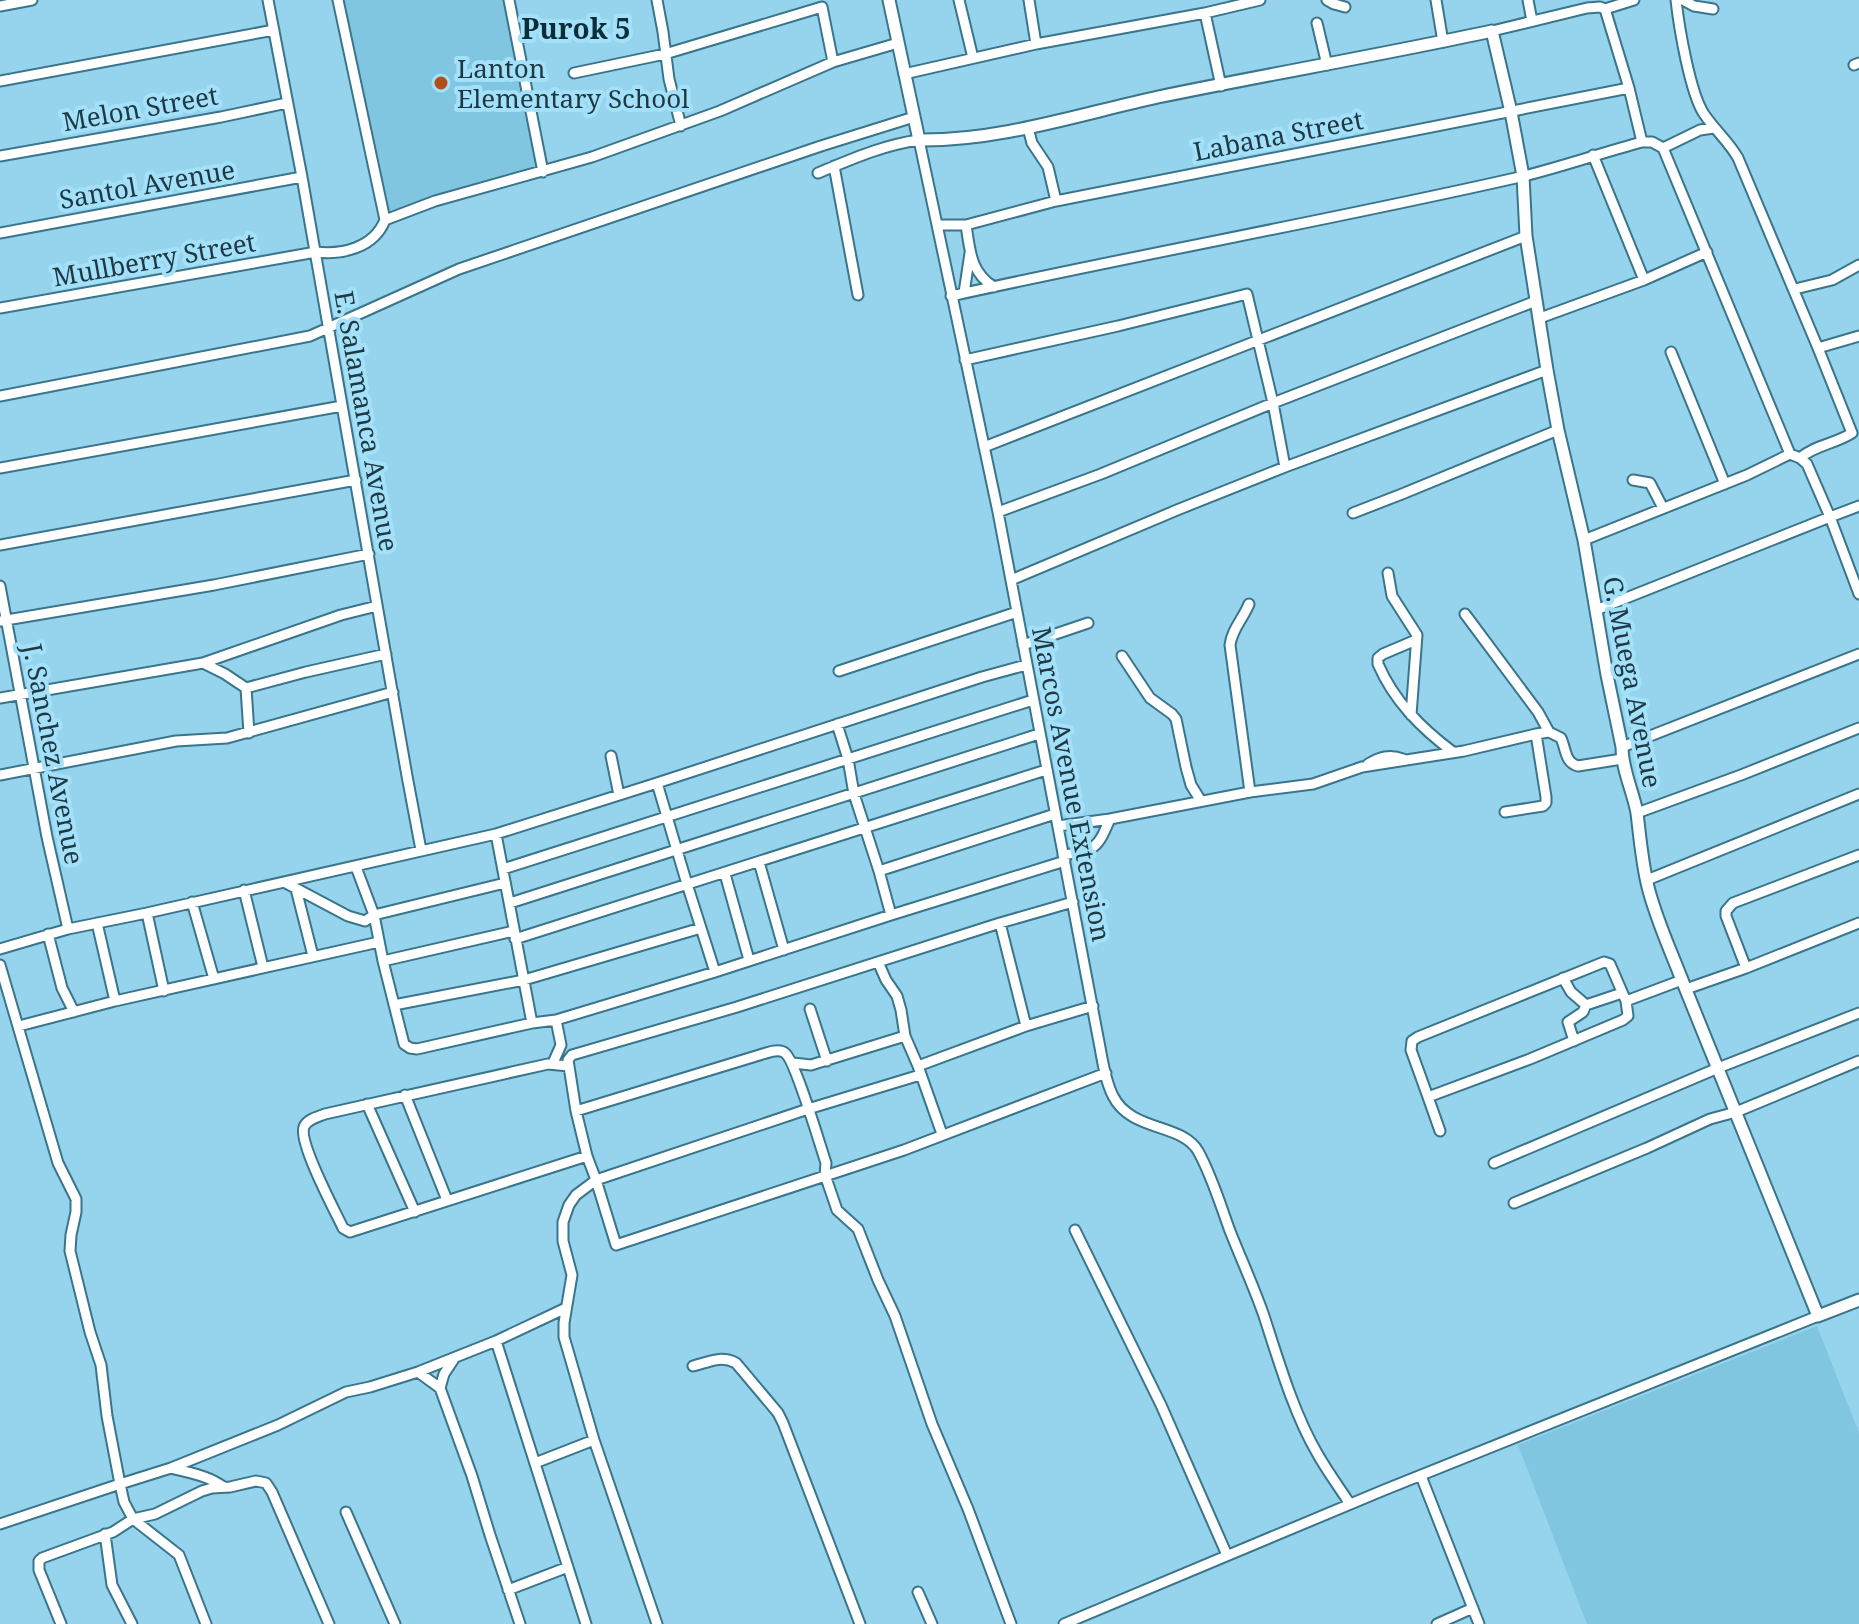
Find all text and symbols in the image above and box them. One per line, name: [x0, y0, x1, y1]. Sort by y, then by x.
district label: Purok 5: [521, 9, 631, 47]
place label: Lanton Elementary School: [457, 50, 689, 116]
marker: Lanton Elementary School: [432, 74, 450, 92]
street label: Melon Street: [59, 77, 221, 139]
street label: Labana Street: [1190, 101, 1366, 169]
street label: Santol Avenue: [56, 151, 238, 217]
street label: Mullberry Street: [50, 223, 258, 295]
street label: E. Salamanca Avenue: [326, 288, 408, 554]
street label: G. Muega Avenue: [1595, 573, 1671, 791]
street label: Marcos Avenue Extension: [1024, 623, 1120, 945]
street label: J. Sanchez Avenue: [15, 640, 93, 868]

